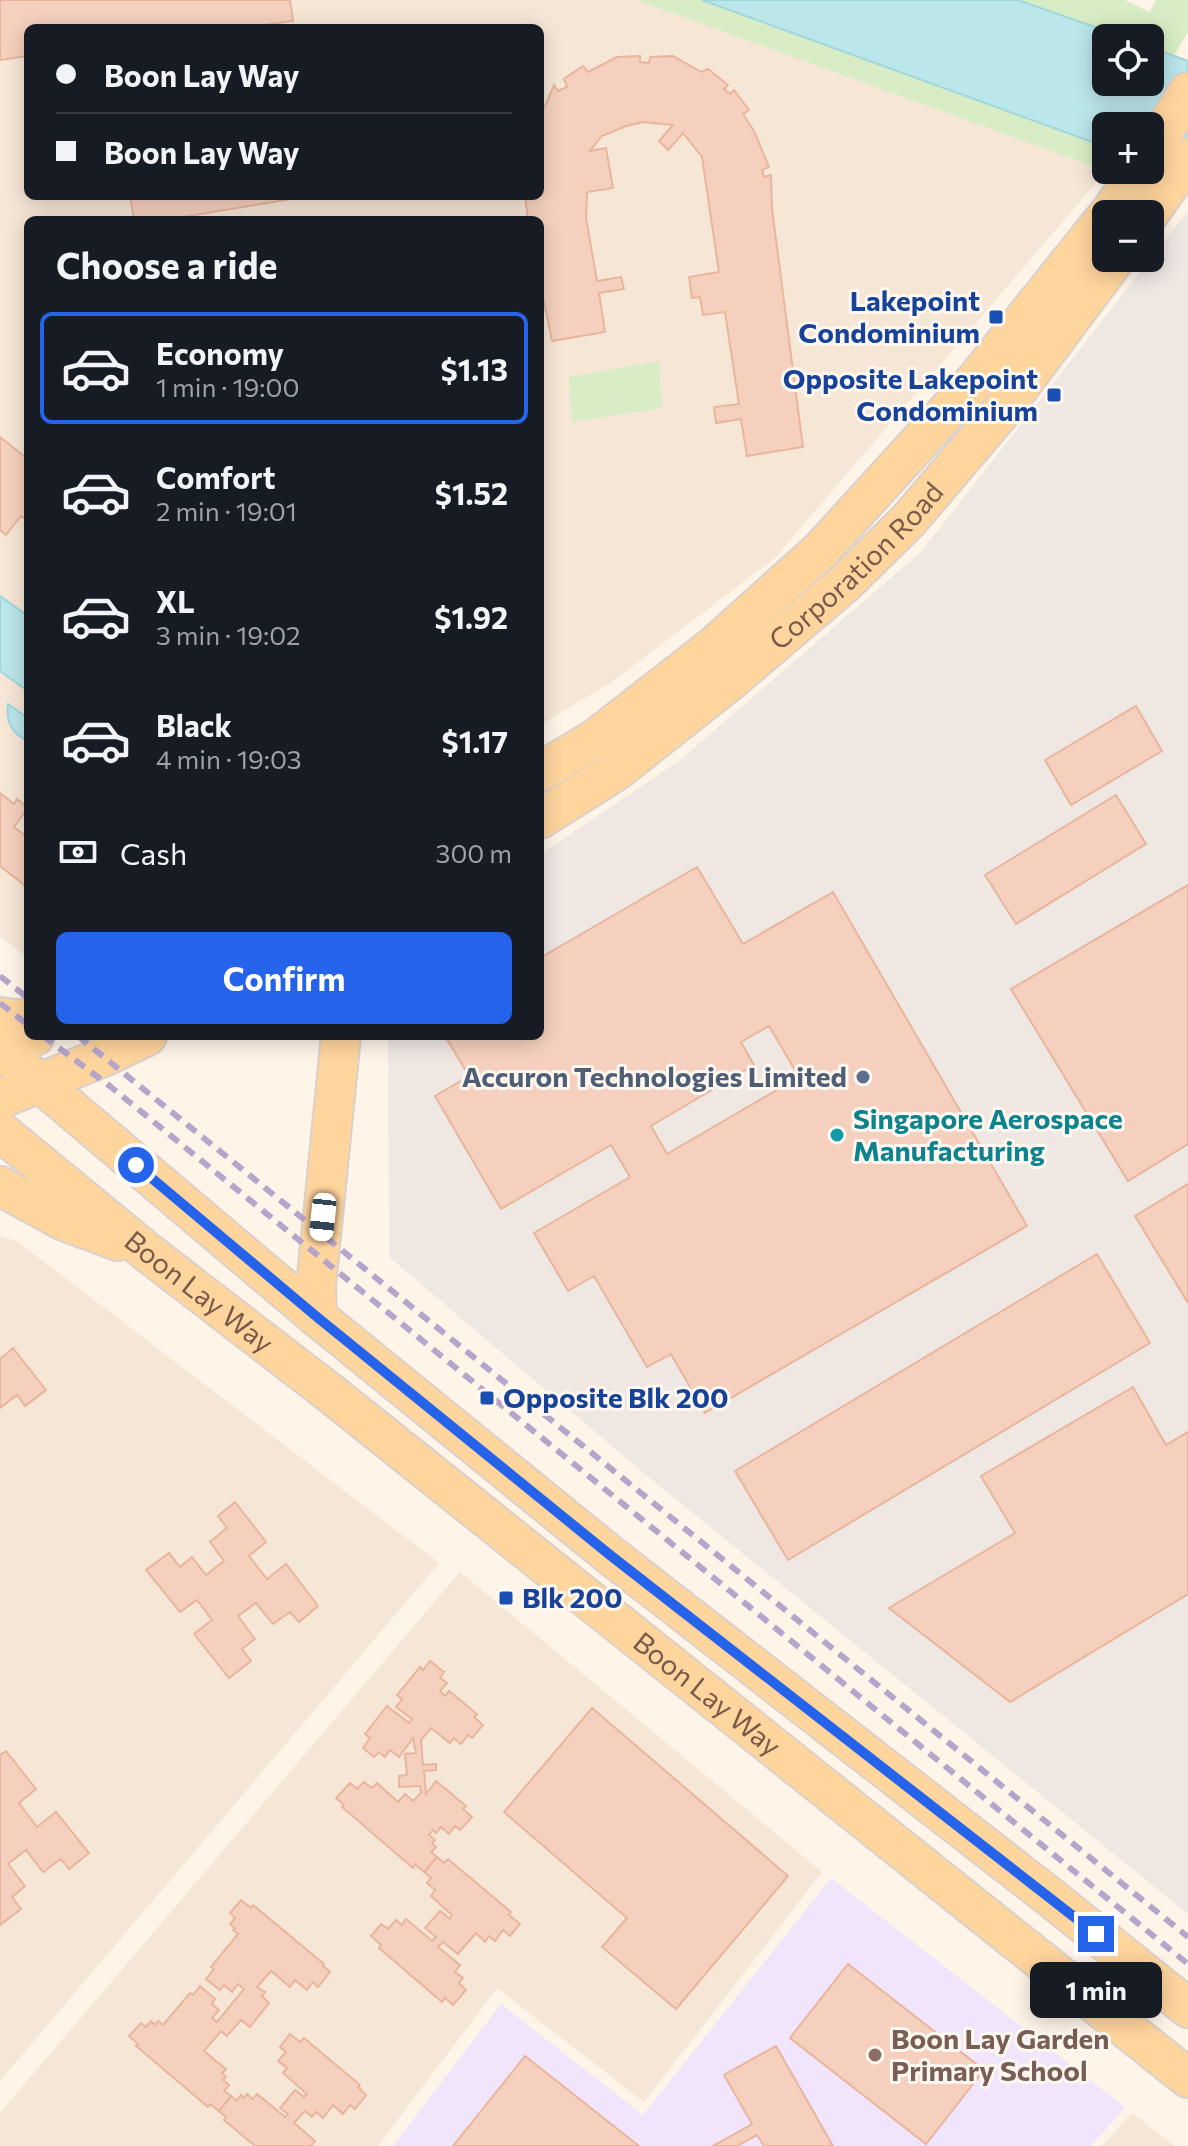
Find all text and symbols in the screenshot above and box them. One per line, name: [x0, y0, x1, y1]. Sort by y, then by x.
map controls: [1092, 24, 1164, 272]
button: locate: [1092, 24, 1164, 96]
text: Boon Lay Way: [104, 56, 299, 93]
button: +: [1092, 112, 1164, 184]
text: Boon Lay Way: [104, 133, 299, 170]
button: −: [1092, 200, 1164, 272]
text: Choose a ride: [56, 242, 277, 286]
place label: Lakepoint Condominium: [798, 283, 980, 349]
marker: Lakepoint Condominium: [987, 308, 1005, 326]
icon: car: [60, 332, 132, 404]
text: Economy: [156, 334, 284, 371]
text: $1.13: [440, 350, 508, 387]
place label: Opposite Lakepoint Condominium: [783, 361, 1038, 427]
text: 1 min · 19:00: [156, 371, 299, 402]
marker: Opposite Lakepoint Condominium: [1045, 386, 1063, 404]
icon: car: [60, 456, 132, 528]
text: Comfort: [156, 458, 275, 495]
text: $1.52: [435, 474, 508, 511]
street label: Corporation Road: [761, 475, 950, 656]
text: 2 min · 19:01: [156, 495, 297, 526]
icon: car: [60, 580, 132, 652]
text: XL: [156, 582, 195, 619]
text: $1.92: [434, 598, 508, 635]
text: 3 min · 19:02: [156, 619, 301, 650]
icon: car: [60, 704, 132, 776]
text: Black: [156, 706, 232, 743]
text: $1.17: [441, 722, 508, 759]
text: 4 min · 19:03: [156, 743, 302, 774]
icon: cash: [56, 830, 100, 874]
text: Cash: [120, 834, 187, 871]
text: 300 m: [436, 837, 512, 868]
button: Confirm: [56, 932, 512, 1024]
place label: Accuron Technologies Limited: [462, 1059, 847, 1093]
marker: Accuron Technologies Limited: [854, 1068, 872, 1086]
place label: Singapore Aerospace Manufacturing: [853, 1101, 1123, 1167]
marker: Singapore Aerospace Manufacturing: [828, 1126, 846, 1144]
route start: [118, 1147, 154, 1183]
car: [309, 1192, 337, 1242]
street label: Boon Lay Way: [118, 1223, 281, 1359]
place label: Opposite Blk 200: [503, 1380, 729, 1414]
marker: Opposite Blk 200: [478, 1389, 496, 1407]
place label: Blk 200: [522, 1580, 623, 1614]
marker: Blk 200: [497, 1589, 515, 1607]
street label: Boon Lay Way: [627, 1624, 788, 1762]
route end: [1078, 1916, 1114, 1952]
callout: 1 min: [1030, 1962, 1162, 2018]
text: 1 min: [1065, 1974, 1127, 2005]
place label: Boon Lay Garden Primary School: [891, 2021, 1110, 2087]
marker: Boon Lay Garden Primary School: [866, 2046, 884, 2064]

